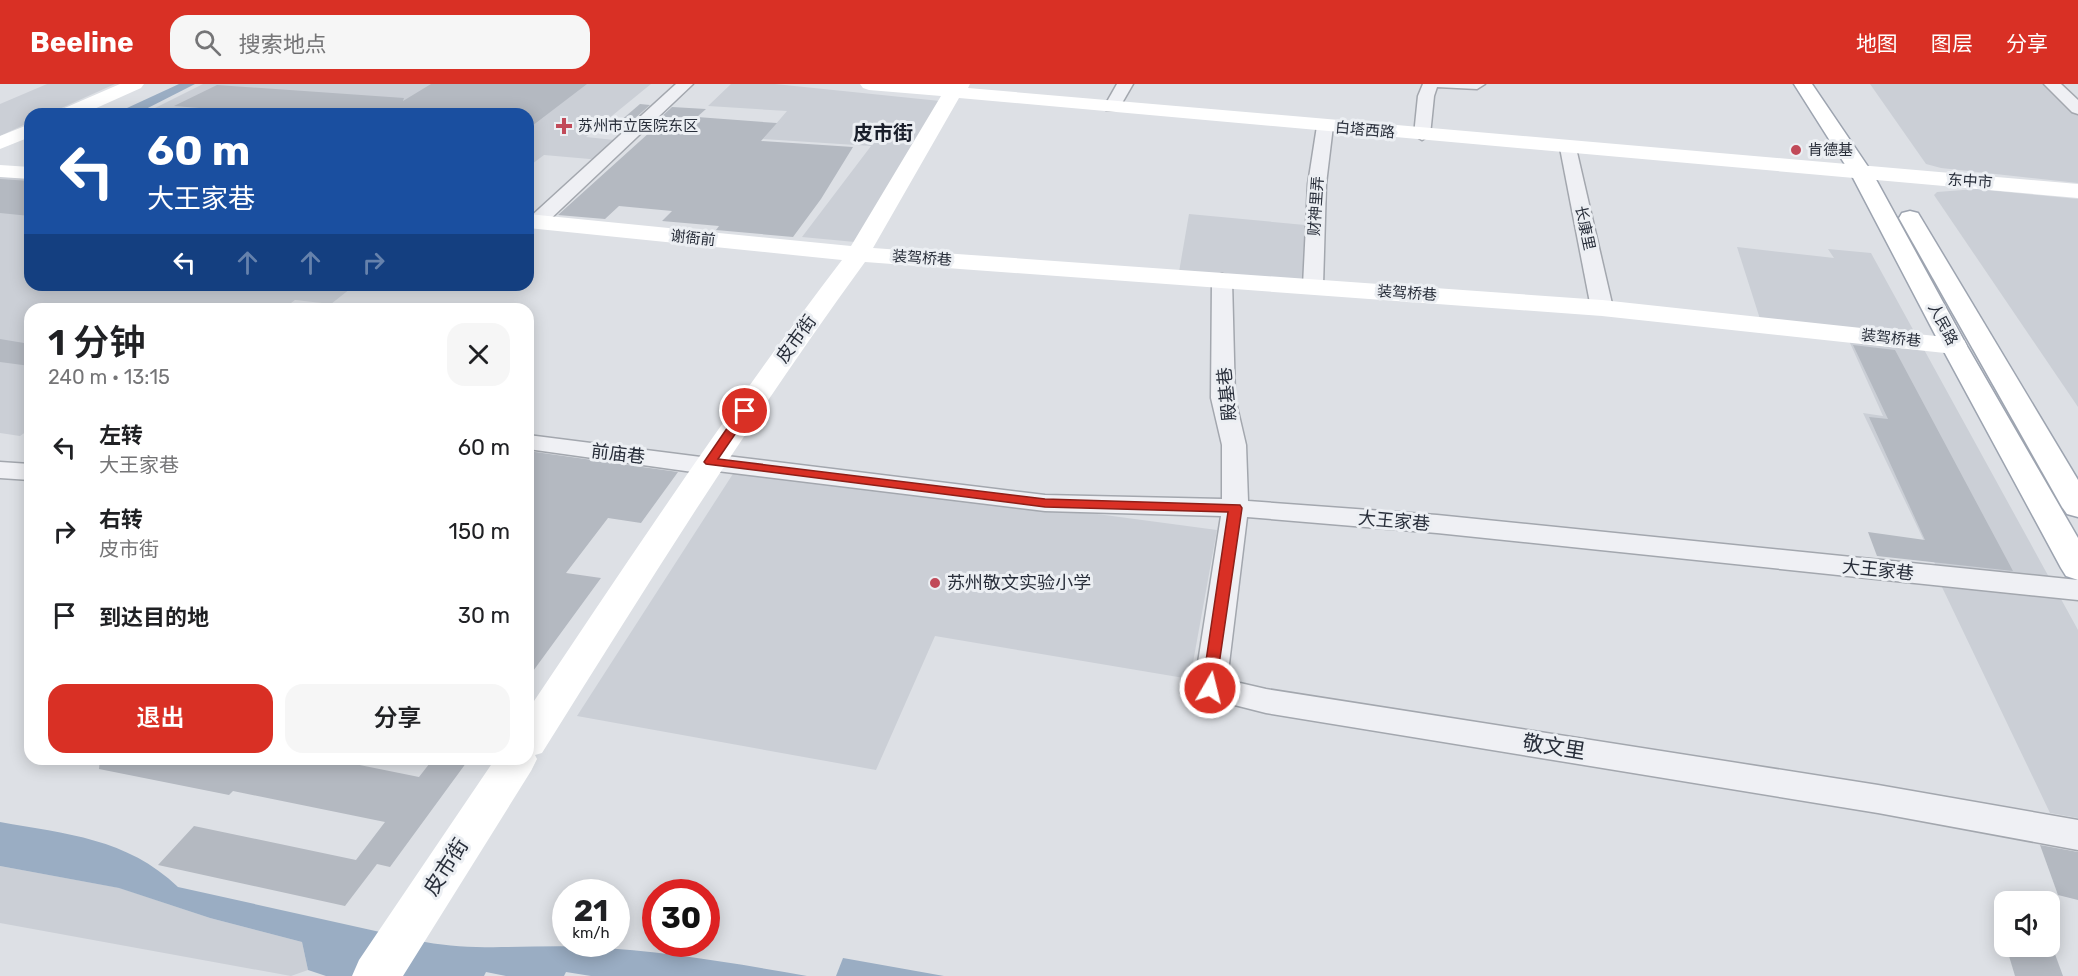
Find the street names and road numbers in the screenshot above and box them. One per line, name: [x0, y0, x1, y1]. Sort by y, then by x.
street label: 白塔西路: [1334, 118, 1396, 142]
street label: 东中市: [1947, 170, 1993, 192]
street label: 财神里弄: [1305, 175, 1327, 237]
street label: 长康里: [1572, 204, 1598, 252]
street label: 谢衙前: [670, 227, 716, 249]
street label: 装驾桥巷: [891, 247, 953, 269]
street label: 装驾桥巷: [1376, 282, 1438, 304]
street label: 人民路: [1924, 300, 1962, 348]
street label: 皮市街: [771, 311, 821, 367]
street label: 装驾桥巷: [1860, 326, 1922, 350]
street label: 殿基巷: [1213, 366, 1241, 422]
street label: 前庙巷: [590, 440, 646, 468]
street label: 大王家巷: [1357, 507, 1431, 535]
street label: 大王家巷: [1841, 555, 1915, 585]
street label: 敬文里: [1521, 729, 1587, 764]
street label: 皮市街: [418, 834, 473, 900]

